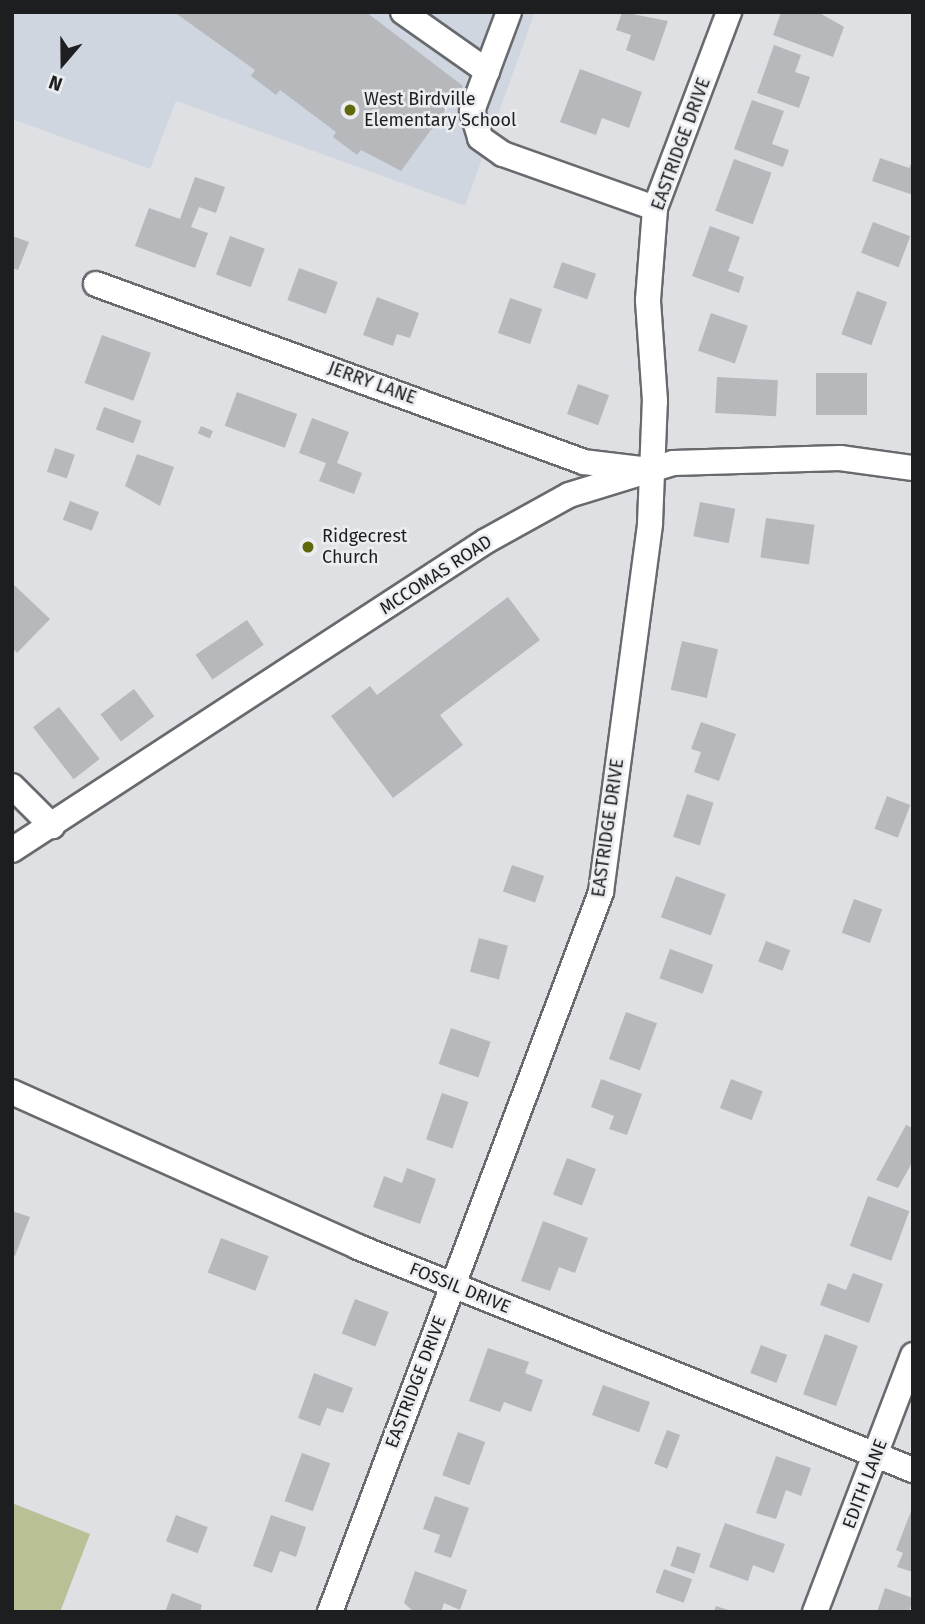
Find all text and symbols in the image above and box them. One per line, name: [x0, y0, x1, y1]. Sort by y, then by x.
north arrow: [28, 28, 98, 98]
text: N: [46, 70, 66, 96]
street label: EASTRIDGE DRIVE: [647, 75, 715, 213]
place label: West Birdville Elementary School: [364, 89, 516, 132]
marker: West Birdville Elementary School: [342, 102, 358, 118]
street label: JERRY LANE: [325, 357, 419, 409]
place label: Ridgecrest Church: [322, 526, 407, 568]
street label: MCCOMAS ROAD: [376, 531, 496, 619]
marker: Ridgecrest Church: [300, 539, 316, 555]
street label: EASTRIDGE DRIVE: [588, 757, 628, 899]
street label: FOSSIL DRIVE: [406, 1258, 514, 1318]
street label: EASTRIDGE DRIVE: [381, 1313, 451, 1451]
street label: EDITH LANE: [838, 1436, 892, 1532]

